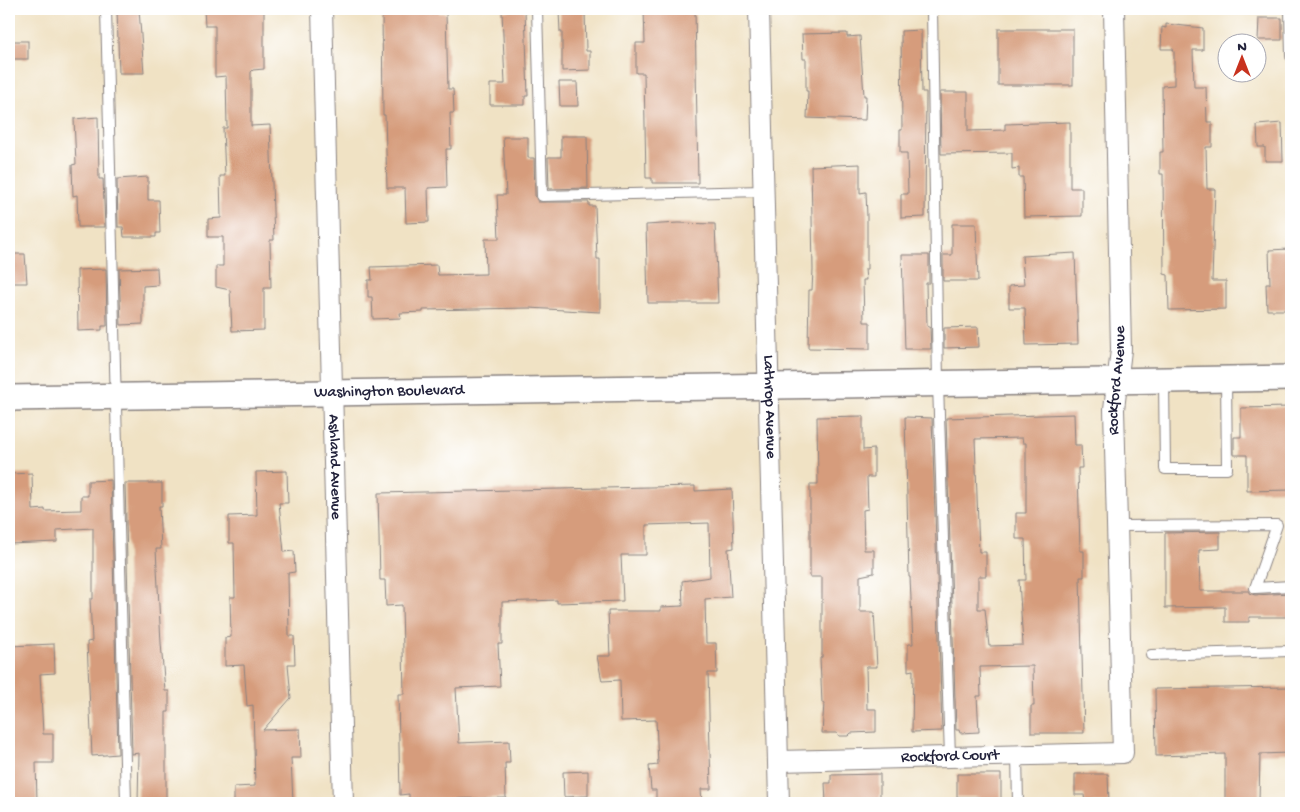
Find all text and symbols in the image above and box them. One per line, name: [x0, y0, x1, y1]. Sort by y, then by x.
north arrow: [1218, 32, 1268, 82]
text: N: [1237, 39, 1247, 56]
street label: Rockford Avenue: [1104, 325, 1131, 435]
street label: Lathrop Avenue: [758, 355, 780, 460]
street label: Washington Boulevard: [314, 381, 466, 403]
street label: Ashland Avenue: [323, 414, 345, 520]
street label: Rockford Court: [901, 746, 1001, 768]

